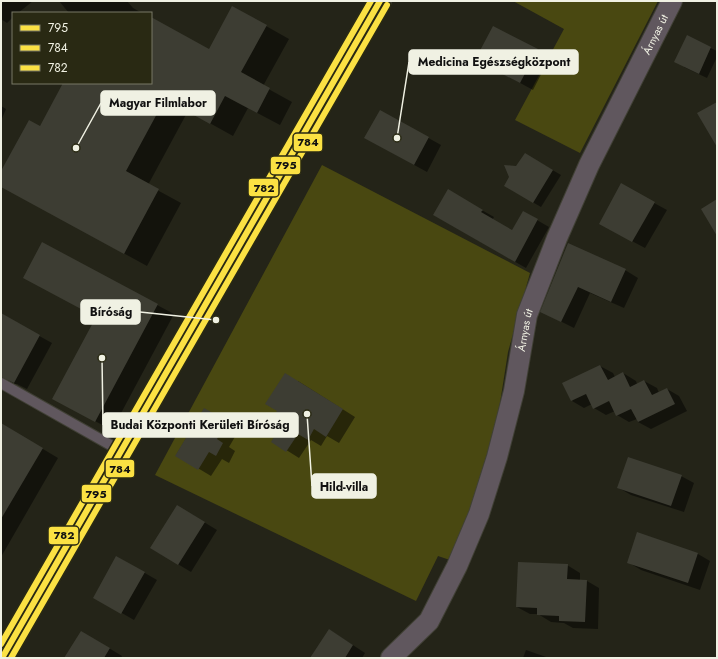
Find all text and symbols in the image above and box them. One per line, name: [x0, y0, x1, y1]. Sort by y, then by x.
street label: Árnyas út: [638, 11, 672, 57]
legend: [12, 12, 152, 84]
text: 795: [48, 19, 68, 37]
text: 784: [48, 39, 68, 57]
callout: Medicina Egészségközpont: [409, 50, 578, 74]
text: Medicina Egészségközpont: [418, 53, 570, 71]
text: 782: [48, 59, 68, 77]
callout: Magyar Filmlabor: [101, 91, 215, 115]
text: Magyar Filmlabor: [109, 94, 207, 112]
line badge: 784: [293, 133, 323, 152]
text: 784: [297, 134, 319, 150]
line badge: 795: [270, 156, 301, 175]
text: 795: [275, 157, 297, 173]
line badge: 782: [248, 178, 279, 197]
text: 782: [254, 180, 274, 196]
callout: Bíróság: [81, 300, 140, 324]
text: Bíróság: [90, 303, 132, 321]
street label: Árnyas út: [513, 306, 537, 353]
callout: Budai Központi Kerületi Bíróság: [103, 413, 298, 437]
text: Budai Központi Kerületi Bíróság: [111, 416, 289, 434]
line badge: 784: [105, 459, 135, 478]
text: 784: [109, 461, 131, 477]
callout: Hild-villa: [312, 474, 376, 498]
text: Hild-villa: [320, 478, 368, 496]
line badge: 795: [81, 484, 112, 503]
text: 795: [85, 486, 107, 502]
line badge: 782: [48, 526, 79, 545]
text: 782: [54, 527, 74, 543]

